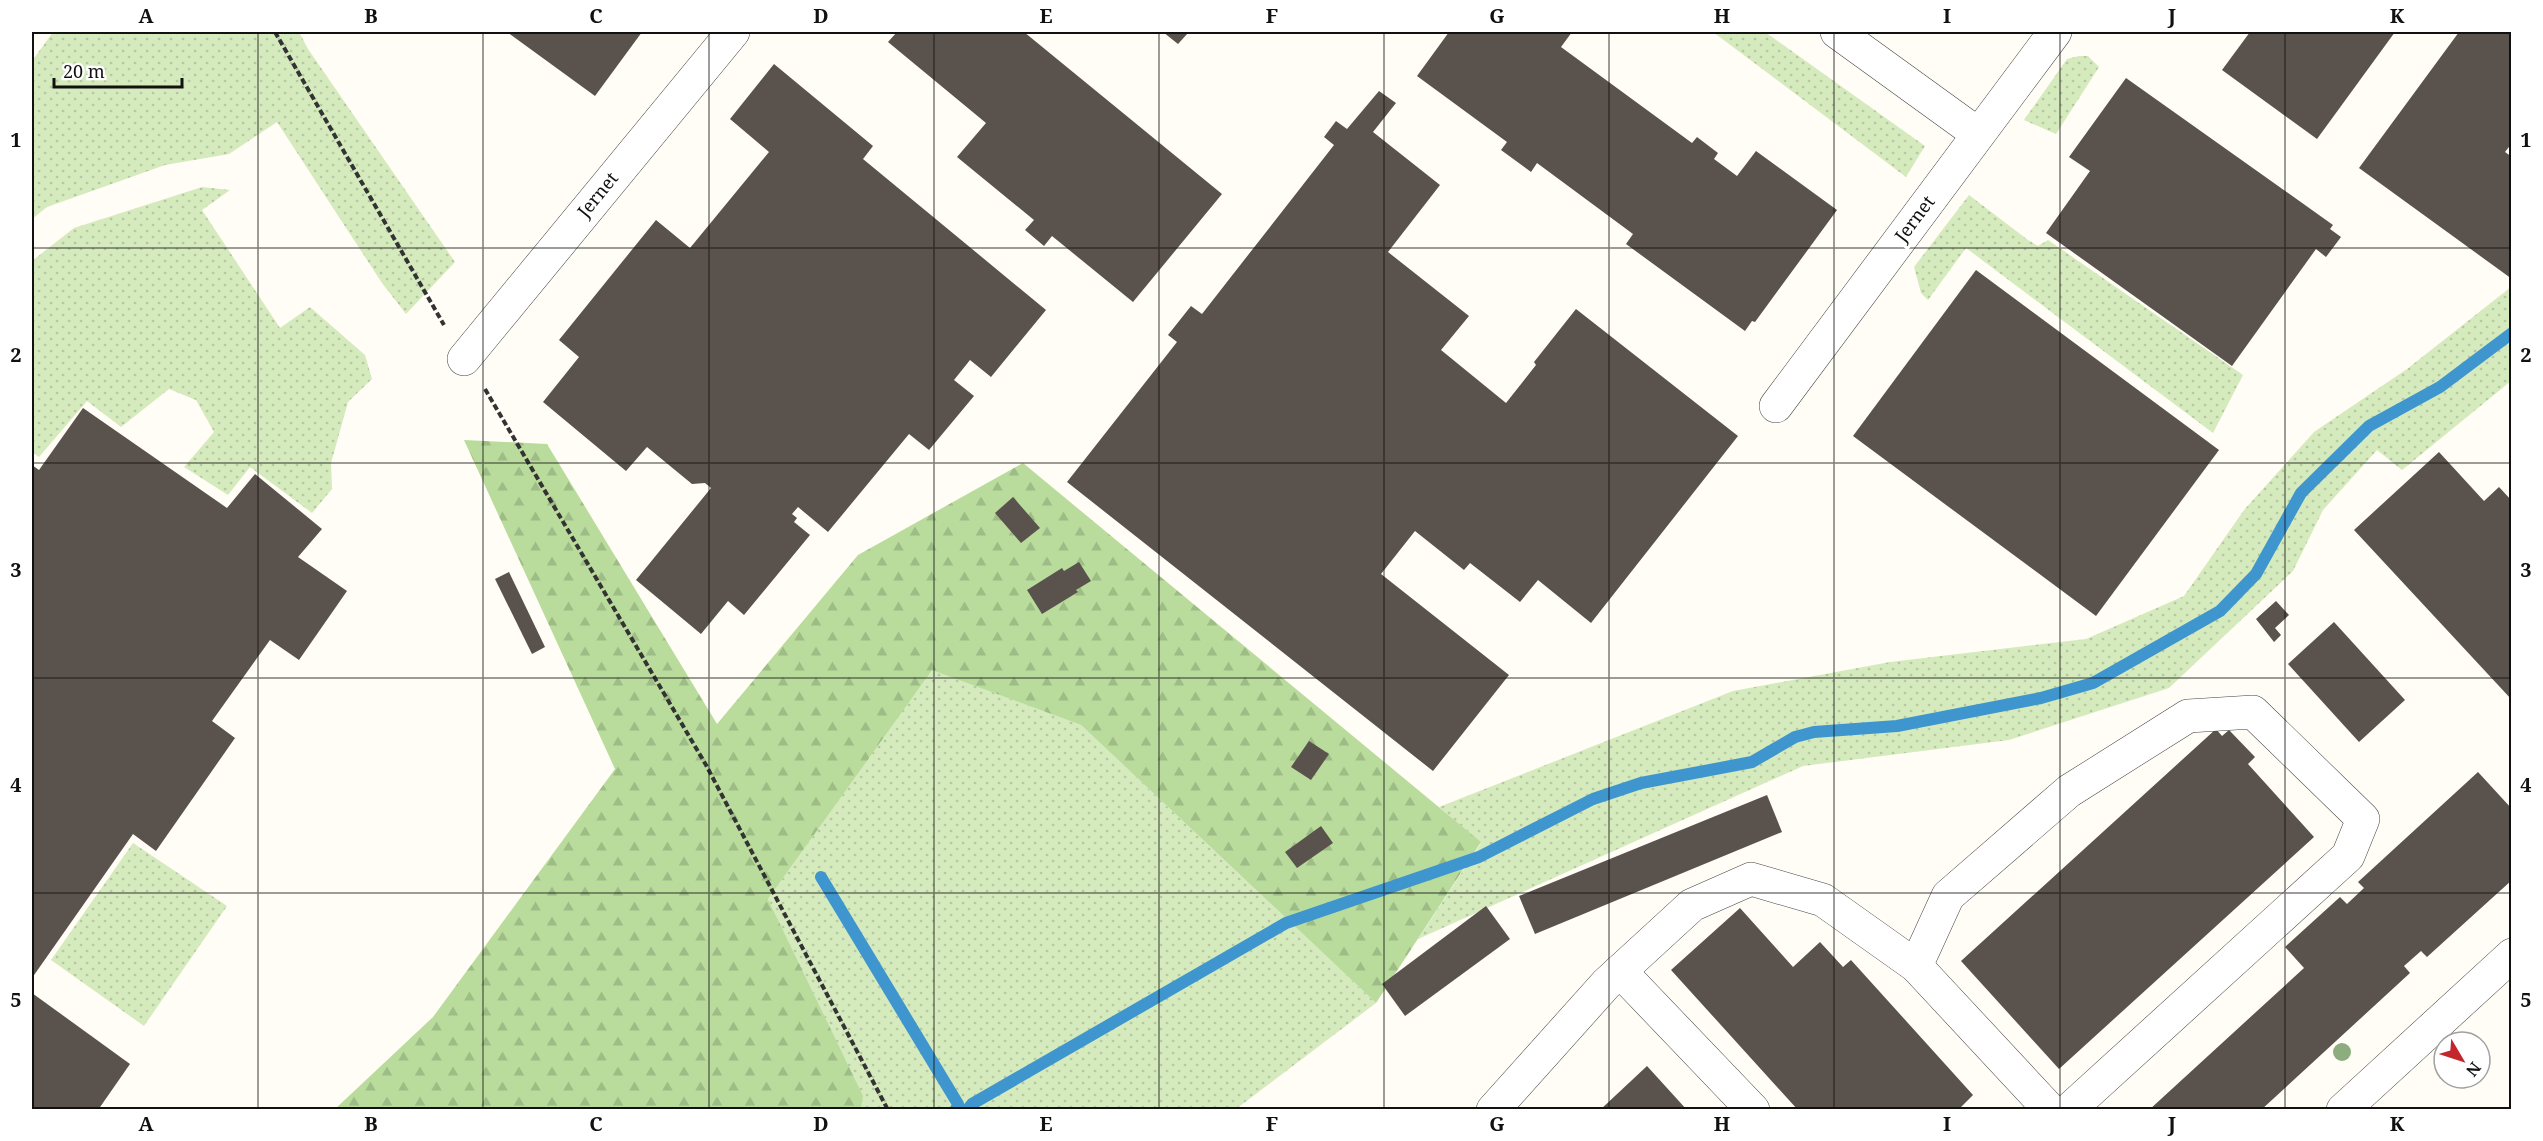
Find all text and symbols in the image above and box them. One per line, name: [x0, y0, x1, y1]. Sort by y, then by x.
text: A: [138, 2, 154, 29]
text: B: [364, 2, 378, 29]
text: C: [589, 2, 603, 29]
text: D: [813, 2, 829, 29]
text: E: [1039, 2, 1053, 29]
text: F: [1266, 2, 1278, 29]
text: G: [1489, 2, 1505, 29]
text: H: [1714, 2, 1730, 29]
text: I: [1943, 2, 1951, 29]
text: J: [2167, 2, 2176, 29]
text: K: [2390, 2, 2405, 29]
scale bar: [54, 51, 182, 89]
text: 20 m: [63, 59, 105, 83]
text: 1: [10, 126, 22, 153]
text: 1: [2520, 126, 2532, 153]
street label: Jernet: [571, 167, 623, 223]
street label: Jernet: [1888, 190, 1939, 247]
text: 2: [10, 341, 22, 368]
text: 2: [2520, 341, 2532, 368]
text: 3: [10, 556, 22, 583]
text: 3: [2520, 556, 2532, 583]
text: 4: [10, 771, 22, 798]
text: 4: [2520, 771, 2532, 798]
text: 5: [10, 986, 22, 1013]
text: 5: [2520, 986, 2532, 1013]
north arrow: [2432, 1030, 2492, 1090]
text: N: [2461, 1058, 2486, 1082]
text: A: [138, 1110, 154, 1137]
text: B: [364, 1110, 378, 1137]
text: C: [589, 1110, 603, 1137]
text: D: [813, 1110, 829, 1137]
text: E: [1039, 1110, 1053, 1137]
text: F: [1266, 1110, 1278, 1137]
text: G: [1489, 1110, 1505, 1137]
text: H: [1714, 1110, 1730, 1137]
text: I: [1943, 1110, 1951, 1137]
text: J: [2167, 1110, 2176, 1137]
text: K: [2390, 1110, 2405, 1137]

